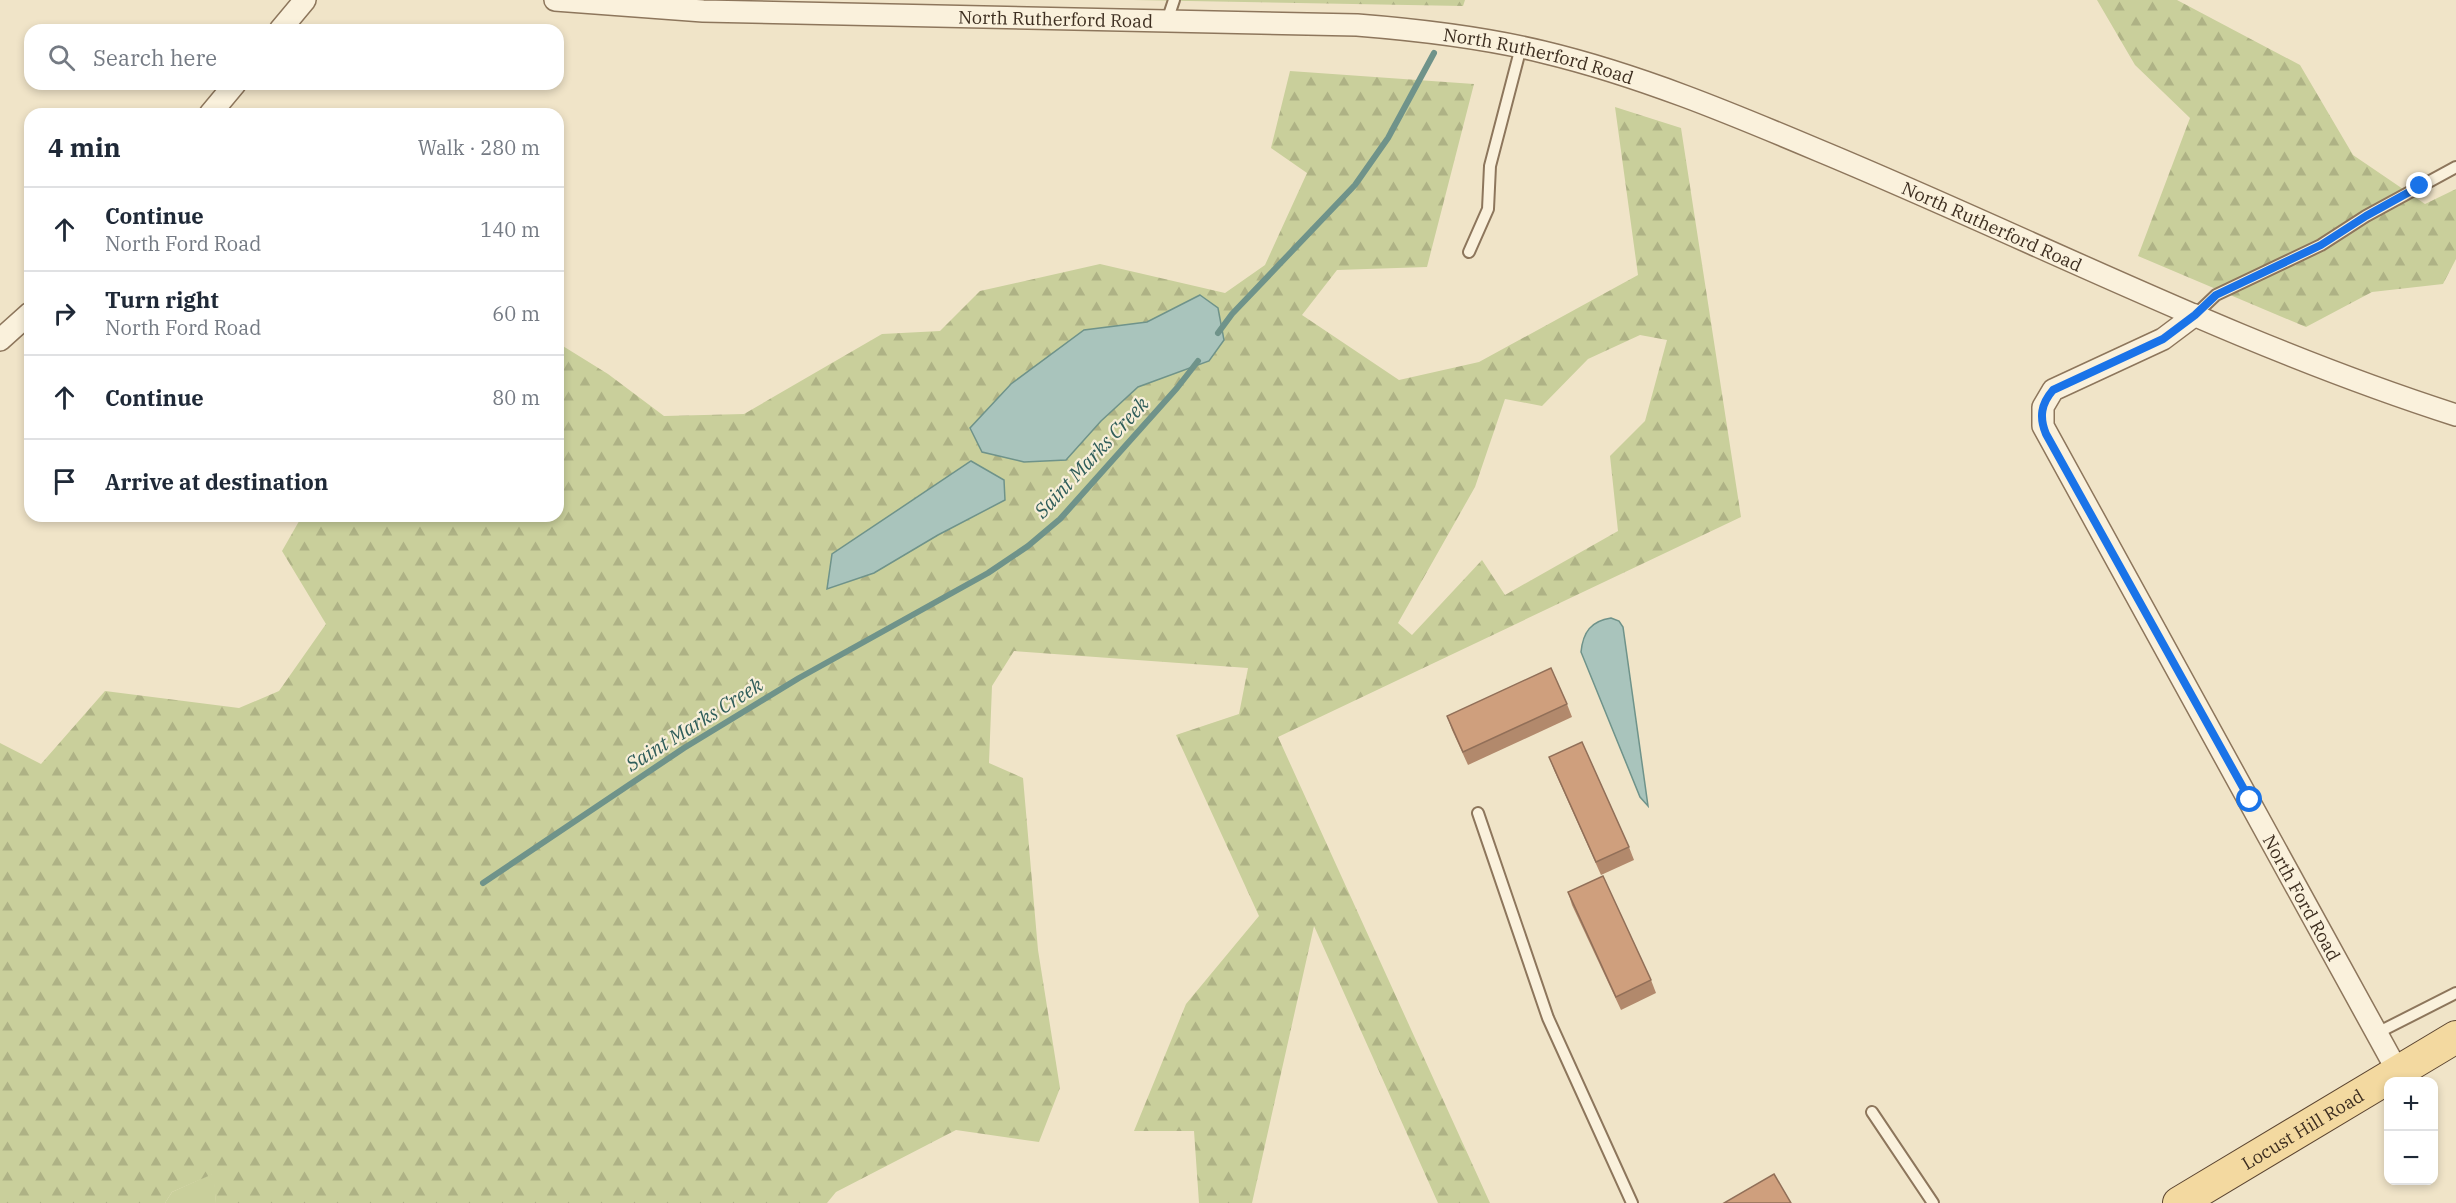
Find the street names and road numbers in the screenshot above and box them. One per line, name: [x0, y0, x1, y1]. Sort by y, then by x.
street label: North Rutherford Road: [958, 5, 1153, 32]
street label: North Rutherford Road: [1442, 22, 1637, 89]
street label: North Rutherford Road: [1898, 176, 2086, 276]
street label: North Ford Road: [2258, 830, 2346, 965]
street label: Locust Hill Road: [2237, 1083, 2368, 1174]

